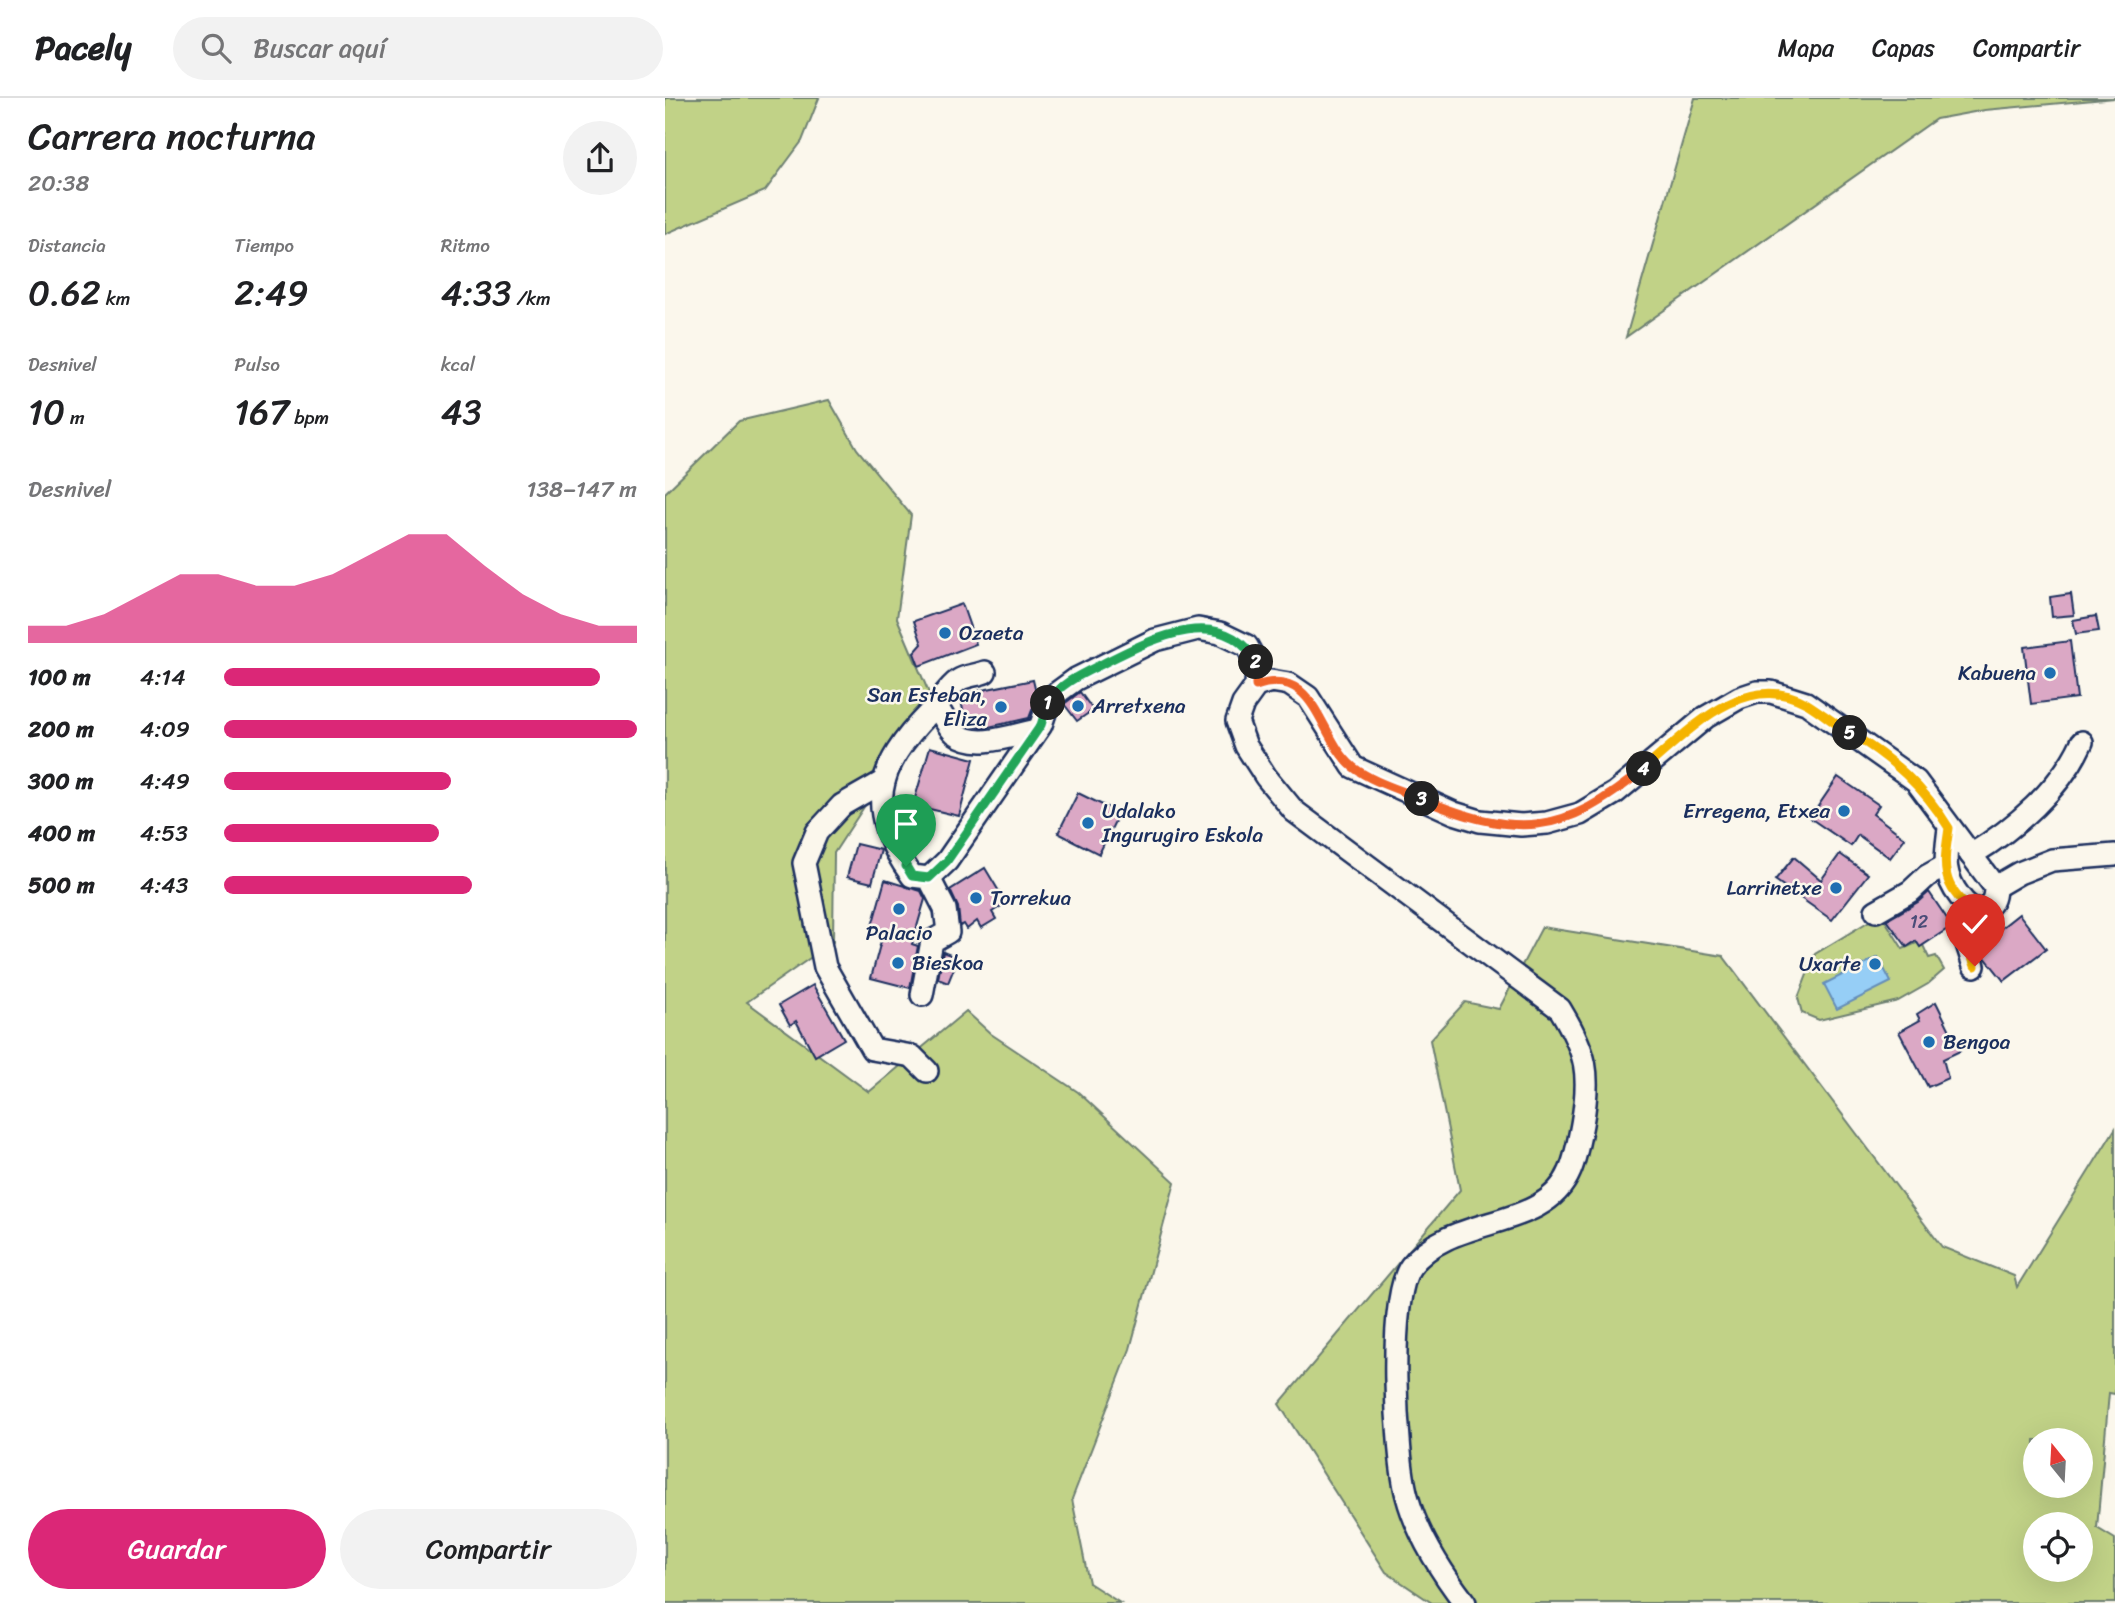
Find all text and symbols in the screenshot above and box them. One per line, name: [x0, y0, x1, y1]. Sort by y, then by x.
search box: [173, 17, 663, 80]
text: Pacely: [35, 19, 131, 77]
text: Buscar aquí: [253, 25, 386, 71]
text: Mapa: [1778, 27, 1834, 69]
text: Capas: [1872, 27, 1935, 69]
text: Compartir: [1973, 27, 2080, 69]
icon: search: [197, 29, 235, 67]
text: Carrera nocturna: [28, 103, 316, 170]
button: share: [563, 121, 637, 195]
text: 20:38: [28, 163, 89, 204]
text: Distancia: [28, 229, 106, 262]
text: Tiempo: [234, 229, 294, 262]
text: Ritmo: [441, 229, 490, 262]
text: 0.62: [28, 262, 101, 324]
text: 2:49: [234, 262, 308, 324]
text: 4:33: [441, 262, 512, 324]
text: km: [101, 282, 130, 315]
text: /km: [512, 282, 551, 315]
text: Desnivel: [28, 348, 97, 381]
text: Pulso: [234, 348, 280, 381]
text: kcal: [441, 348, 475, 381]
text: 10: [28, 381, 65, 443]
text: 167: [234, 381, 289, 443]
text: 43: [441, 381, 482, 443]
text: m: [65, 401, 85, 434]
text: bpm: [289, 401, 329, 434]
text: Desnivel: [28, 469, 111, 510]
text: 138–147 m: [527, 469, 637, 510]
place label: Ozaeta: [959, 614, 1024, 652]
marker: Ozaeta: [937, 625, 953, 641]
pin: 2: [1239, 644, 1273, 680]
text: 2: [1250, 645, 1261, 678]
place label: Kabuena: [1958, 654, 2036, 692]
text: 100 m: [28, 657, 91, 698]
text: 4:14: [140, 657, 186, 698]
marker: Kabuena: [2042, 665, 2058, 681]
place label: San Esteban, Eliza: [867, 676, 987, 738]
pin: 1: [1031, 686, 1065, 720]
text: 1: [1043, 686, 1052, 719]
place label: Arretxena: [1091, 687, 1186, 725]
marker: Arretxena: [1070, 698, 1086, 714]
marker: San Esteban, Eliza: [993, 699, 1009, 715]
text: 200 m: [28, 709, 94, 750]
text: 4:09: [140, 709, 190, 750]
pin: 5: [1833, 716, 1867, 750]
text: 5: [1844, 716, 1855, 749]
pin: 4: [1627, 752, 1661, 786]
text: 4: [1638, 752, 1649, 785]
text: 300 m: [28, 761, 93, 802]
text: 4:49: [140, 761, 190, 802]
pin: 3: [1405, 782, 1439, 816]
text: 3: [1416, 782, 1427, 815]
place label: Udalako Ingurugiro Eskola: [1101, 792, 1264, 854]
place label: Erregena, Etxea: [1683, 792, 1830, 830]
pin: [876, 794, 936, 866]
marker: Erregena, Etxea: [1836, 803, 1852, 819]
icon: arrive: [887, 805, 925, 843]
text: 400 m: [28, 813, 95, 854]
text: 4:53: [140, 813, 188, 854]
marker: Udalako Ingurugiro Eskola: [1080, 815, 1096, 831]
text: 500 m: [28, 865, 95, 906]
text: 4:43: [140, 865, 188, 906]
place label: Larrinetxe: [1727, 869, 1822, 907]
place label: Torrekua: [990, 879, 1072, 917]
marker: Larrinetxe: [1828, 880, 1844, 896]
marker: Torrekua: [968, 890, 984, 906]
pin: [1945, 894, 2005, 966]
marker: Palacio: [891, 901, 907, 917]
icon: check: [1956, 905, 1994, 943]
house number: 12: [1910, 906, 1928, 938]
place label: Palacio: [866, 914, 933, 952]
place label: Bieskoa: [912, 944, 984, 982]
place label: Uxarte: [1799, 945, 1861, 983]
marker: Bieskoa: [890, 955, 906, 971]
marker: Uxarte: [1867, 956, 1883, 972]
place label: Bengoa: [1943, 1023, 2011, 1061]
marker: Bengoa: [1921, 1034, 1937, 1050]
north arrow: [2023, 1428, 2093, 1498]
map controls: [2023, 1428, 2093, 1582]
button: Guardar: [28, 1509, 326, 1589]
button: Compartir: [340, 1509, 637, 1589]
button: locate: [2023, 1512, 2093, 1582]

